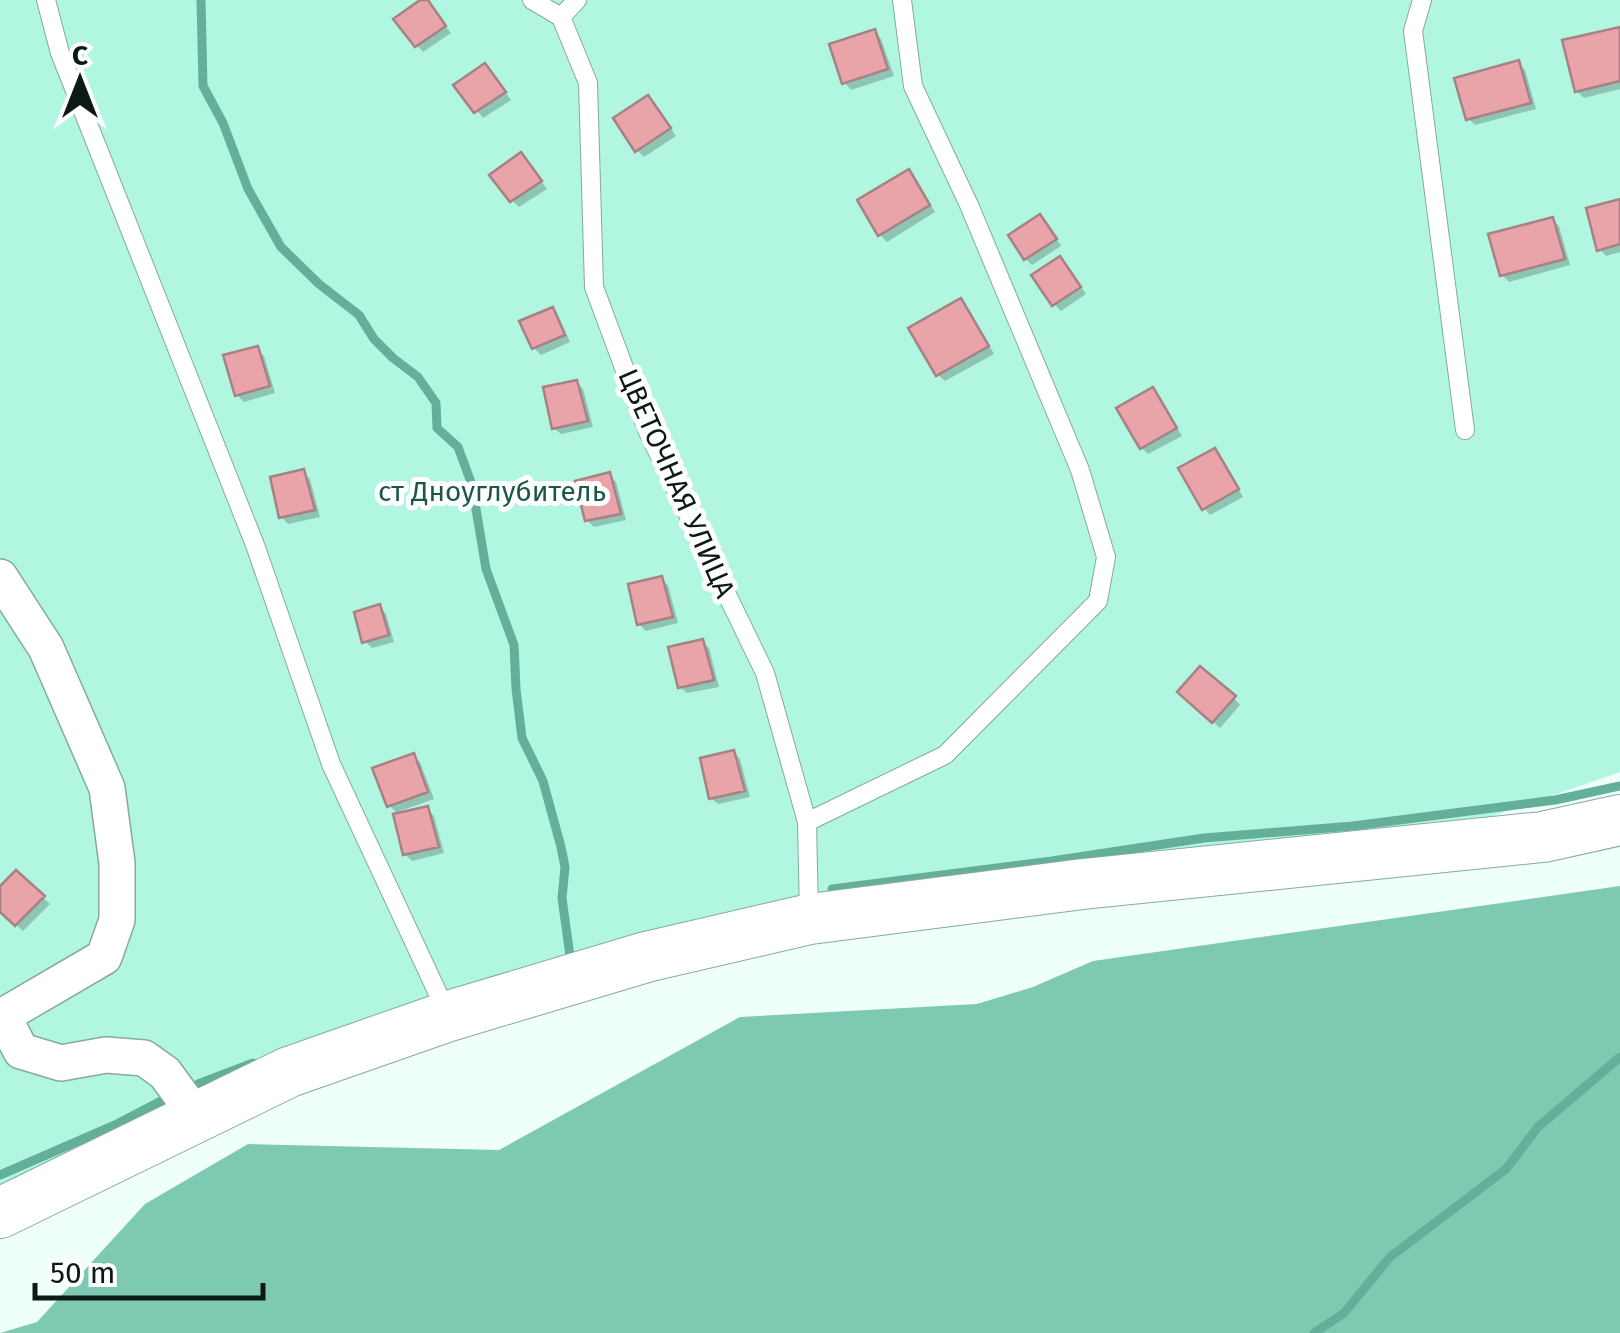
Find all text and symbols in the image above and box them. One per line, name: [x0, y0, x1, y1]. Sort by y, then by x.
north arrow: [30, 30, 130, 130]
text: С: [72, 39, 88, 72]
street label: ЦВЕТОЧНАЯ УЛИЦА: [611, 364, 742, 603]
park label: ст Дноуглубитель: [378, 475, 606, 508]
scale bar: [35, 1238, 262, 1300]
text: 50 m: [50, 1255, 115, 1291]

